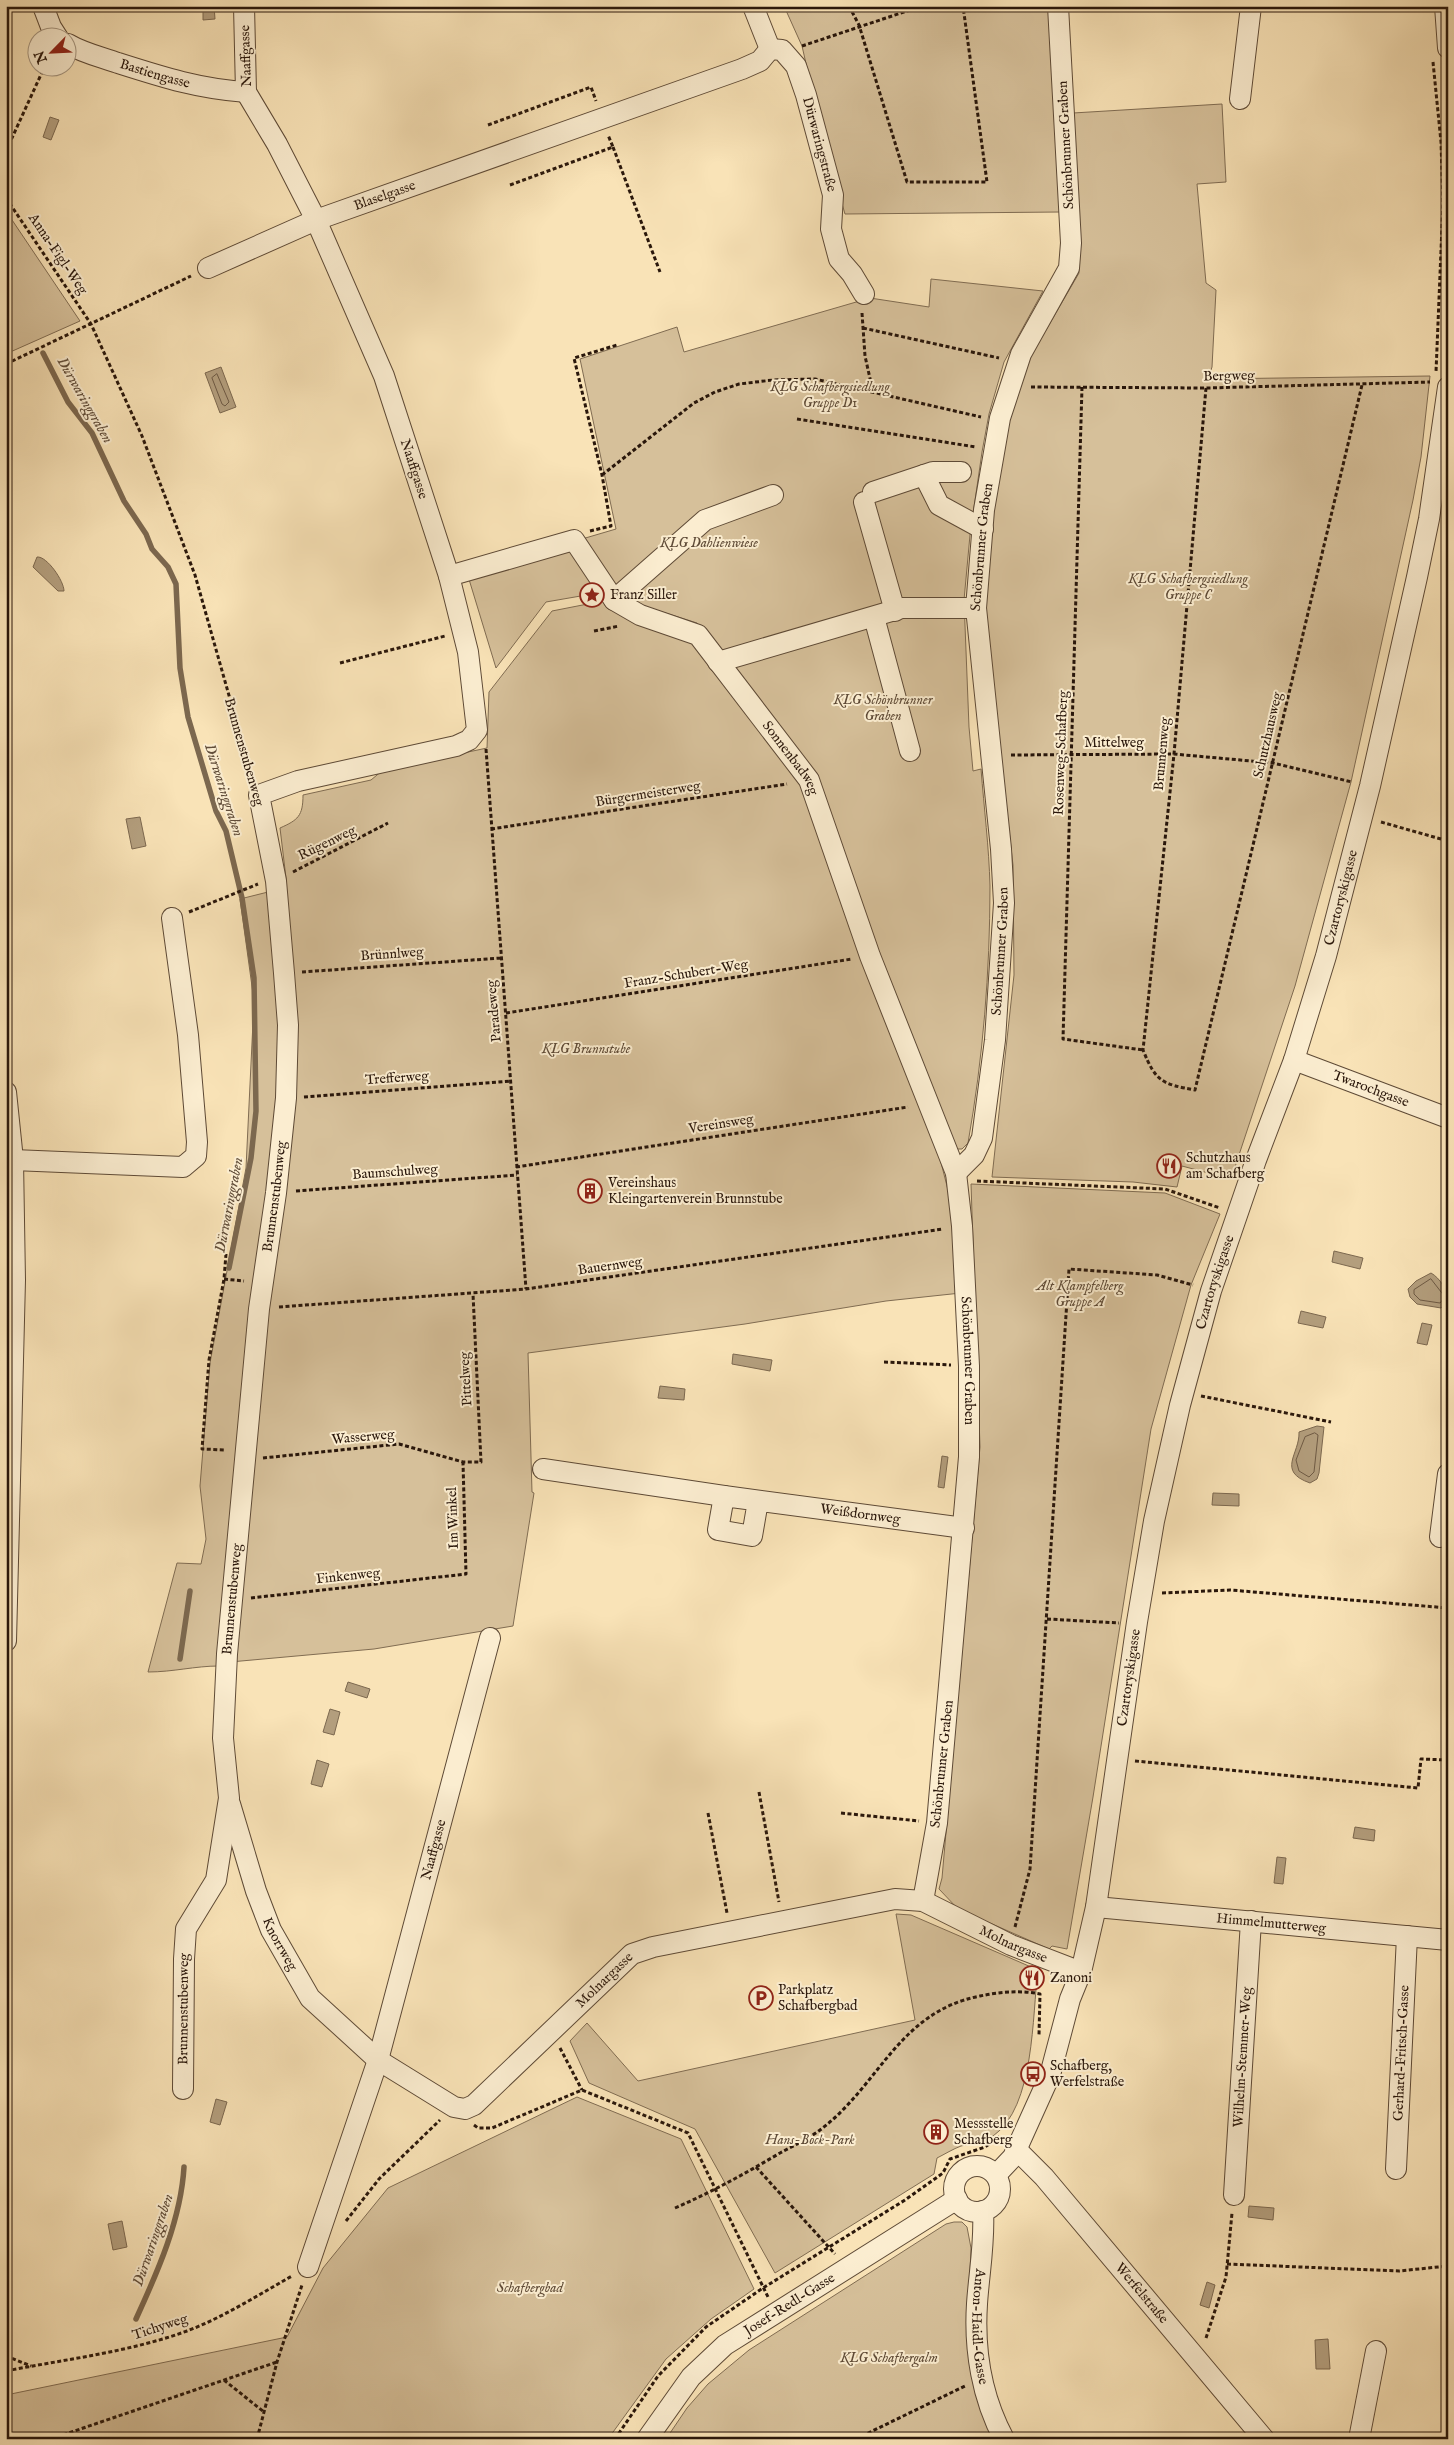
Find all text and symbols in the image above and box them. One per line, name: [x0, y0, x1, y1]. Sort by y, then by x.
street label: Naaffgasse: [236, 24, 256, 87]
north arrow: [28, 28, 78, 78]
text: N: [30, 48, 52, 67]
street label: Bastiengasse: [117, 55, 192, 93]
street label: Schönbrunner Graben: [1054, 80, 1078, 210]
street label: Dürwaringstraße: [798, 95, 841, 194]
street label: Blaselgasse: [351, 176, 418, 215]
street label: Anna-Figl-Weg: [24, 209, 92, 298]
water label: Dürwaringgraben: [52, 353, 117, 447]
street label: Bergweg: [1203, 367, 1255, 385]
park label: KLG Schafbergsiedlung Gruppe D1: [769, 378, 890, 412]
street label: Naaffgasse: [396, 437, 432, 502]
street label: Schönbrunner Graben: [967, 481, 998, 612]
park label: KLG Dahlienwiese: [659, 534, 758, 552]
park label: KLG Schafbergsiedlung Gruppe C: [1127, 570, 1248, 604]
place icon: Franz Siller: [579, 582, 605, 608]
place label: Franz Siller: [610, 586, 677, 604]
street label: Rosenweg-Schafberg: [1050, 690, 1072, 816]
street label: Schutzhausweg: [1249, 690, 1287, 780]
park label: KLG Schönbrunner Graben: [833, 691, 934, 725]
street label: Brunnenstubenweg: [220, 696, 268, 809]
street label: Brunnenweg: [1150, 716, 1174, 791]
street label: Sonnenbadweg: [758, 717, 823, 798]
street label: Mittelweg: [1084, 734, 1144, 752]
water label: Dürwaringgraben: [199, 741, 248, 839]
street label: Bürgermeisterweg: [594, 777, 702, 811]
street label: Rügenweg: [295, 821, 359, 865]
street label: Czartoryskigasse: [1320, 847, 1362, 947]
street label: Schönbrunner Graben: [988, 886, 1013, 1016]
street label: Brünnlweg: [360, 943, 425, 965]
street label: Franz-Schubert-Weg: [623, 955, 750, 993]
street label: Paradeweg: [482, 979, 506, 1043]
park label: KLG Brunnstube: [541, 1040, 631, 1058]
street label: Twarochgasse: [1330, 1066, 1412, 1112]
street label: Trefferweg: [365, 1067, 430, 1089]
street label: Vereinsweg: [686, 1110, 755, 1138]
street label: Brunnenstubenweg: [258, 1140, 290, 1253]
place label: Schutzhaus am Schafberg: [1186, 1149, 1265, 1183]
restaurant icon: Schutzhaus am Schafberg: [1156, 1153, 1182, 1179]
water label: Dürwaringgraben: [210, 1156, 249, 1254]
street label: Baumschulweg: [352, 1160, 439, 1184]
place label: Vereinshaus Kleingartenverein Brunnstube: [607, 1174, 783, 1208]
building icon: Vereinshaus Kleingartenverein Brunnstube: [577, 1178, 603, 1204]
street label: Czartoryskigasse: [1192, 1232, 1239, 1332]
street label: Bauernweg: [577, 1253, 644, 1279]
park label: Alt Klampfelberg Gruppe A: [1035, 1277, 1124, 1311]
street label: Schönbrunner Graben: [957, 1296, 978, 1426]
street label: Pittelweg: [456, 1351, 476, 1407]
street label: Wasserweg: [331, 1425, 396, 1449]
street label: Im Winkel: [443, 1486, 463, 1549]
street label: Weißdornweg: [819, 1500, 902, 1528]
street label: Brunnenstubenweg: [218, 1542, 246, 1656]
street label: Finkenweg: [315, 1564, 381, 1588]
street label: Czartoryskigasse: [1113, 1627, 1145, 1727]
street label: Schönbrunner Graben: [926, 1699, 958, 1829]
street label: Naaffgasse: [417, 1817, 451, 1882]
street label: Himmelmutterweg: [1216, 1909, 1327, 1938]
street label: Knorrweg: [258, 1915, 302, 1974]
street label: Molnargasse: [976, 1921, 1050, 1967]
street label: Molnargasse: [572, 1948, 638, 2012]
street label: Brunnenstubenweg: [174, 1952, 193, 2065]
restaurant icon: Zanoni: [1019, 1965, 1045, 1991]
place label: Zanoni: [1050, 1969, 1092, 1987]
place label: Parkplatz Schafbergbad: [778, 1981, 858, 2015]
street label: Gerhard-Fritsch-Gasse: [1389, 1984, 1414, 2122]
parking icon: Parkplatz Schafbergbad: [748, 1985, 774, 2011]
street label: Wilhelm-Stemmer-Weg: [1229, 1986, 1256, 2128]
place label: Schafberg, Werfelstraße: [1050, 2057, 1125, 2091]
bus stop icon: Schafberg, Werfelstraße: [1020, 2061, 1046, 2087]
place label: Messstelle Schafberg: [954, 2115, 1014, 2149]
building icon: Messstelle Schafberg: [923, 2119, 949, 2145]
park label: Hans-Bock-Park: [764, 2131, 855, 2149]
water label: Dürwaringgraben: [128, 2191, 179, 2289]
street label: Werfelstraße: [1111, 2259, 1173, 2328]
street label: Anton-Haidl-Gasse: [967, 2267, 992, 2387]
street label: Josef-Redl-Gasse: [739, 2269, 839, 2341]
park label: Schafbergbad: [497, 2279, 565, 2298]
street label: Tichyweg: [130, 2309, 190, 2344]
park label: KLG Schafbergalm: [839, 2349, 938, 2368]

